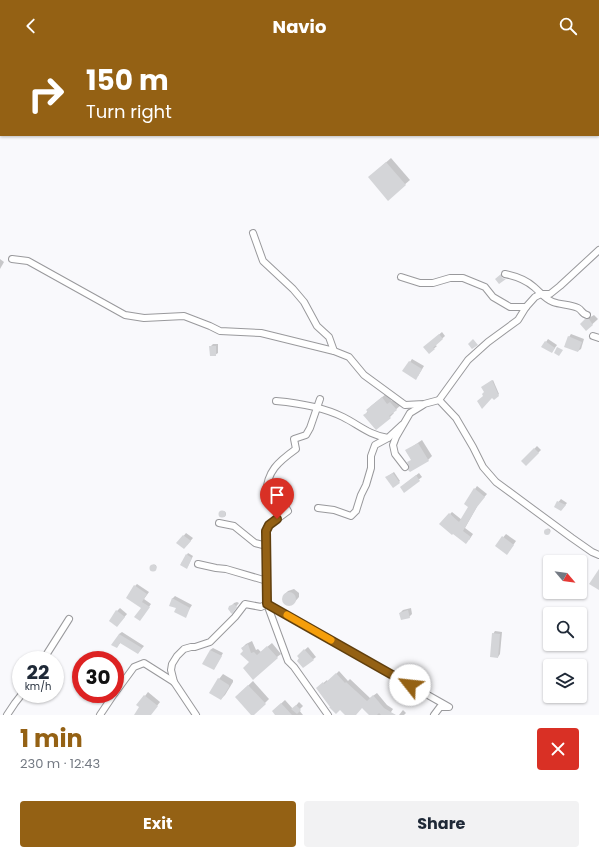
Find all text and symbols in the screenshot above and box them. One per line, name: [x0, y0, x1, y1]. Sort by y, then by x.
text: Navio: [273, 14, 326, 39]
icon: back: [20, 15, 42, 37]
icon: search: [557, 15, 579, 37]
text: 150 m: [86, 61, 169, 100]
icon: right: [20, 68, 72, 120]
text: Turn right: [86, 99, 172, 124]
pin: [260, 478, 294, 519]
icon: arrive: [266, 484, 288, 506]
north arrow: [543, 555, 587, 599]
map controls: [543, 555, 587, 703]
button: search: [543, 607, 587, 651]
speed limit sign: 30: [72, 651, 124, 703]
text: 22: [27, 658, 49, 686]
button: layers: [543, 659, 587, 703]
position arrow: [389, 664, 431, 706]
text: km/h: [25, 679, 51, 694]
text: 1 min: [20, 722, 83, 755]
button: close: [537, 728, 579, 770]
text: 230 m · 12:43: [20, 754, 100, 773]
button: Exit: [20, 801, 296, 847]
button: Share: [304, 801, 579, 847]

